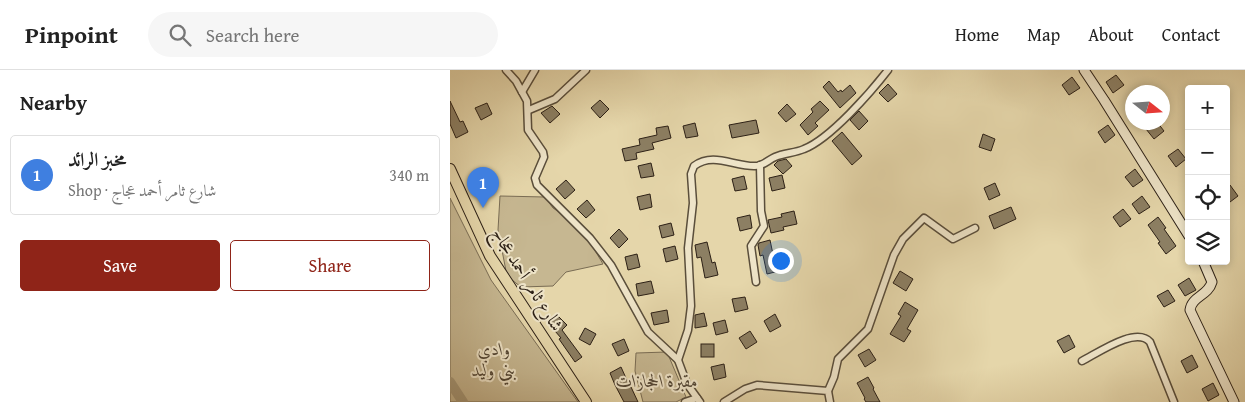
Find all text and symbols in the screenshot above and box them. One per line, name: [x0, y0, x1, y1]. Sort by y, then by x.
search box: [148, 12, 498, 57]
text: Pinpoint: [25, 17, 118, 52]
icon: search: [166, 21, 194, 49]
text: Search here: [206, 21, 299, 49]
text: Home: [955, 21, 999, 48]
text: Map: [1027, 21, 1060, 48]
text: About: [1088, 21, 1134, 48]
text: Contact: [1162, 21, 1220, 48]
north arrow: [1125, 85, 1170, 130]
map controls: [1185, 85, 1230, 265]
button: +: [1185, 85, 1230, 130]
text: Nearby: [20, 87, 87, 118]
button: −: [1185, 130, 1230, 175]
text: مخبز الرائد: [68, 145, 126, 173]
text: 1: [33, 163, 41, 187]
text: 340 m: [389, 163, 429, 187]
pin: 1: [467, 167, 499, 208]
button: locate: [1185, 175, 1230, 220]
text: Shop · شارع ثامر أحمد عجاج: [68, 178, 216, 202]
button: layers: [1185, 220, 1230, 265]
street label: شارع ثامر أحمد عجاج: [483, 222, 571, 338]
button: Save: [20, 240, 220, 291]
button: Share: [230, 240, 430, 291]
your location: [768, 248, 794, 274]
park label: وادي بني وليد: [471, 335, 517, 386]
park label: مقبرة الحجازات: [616, 367, 698, 394]

